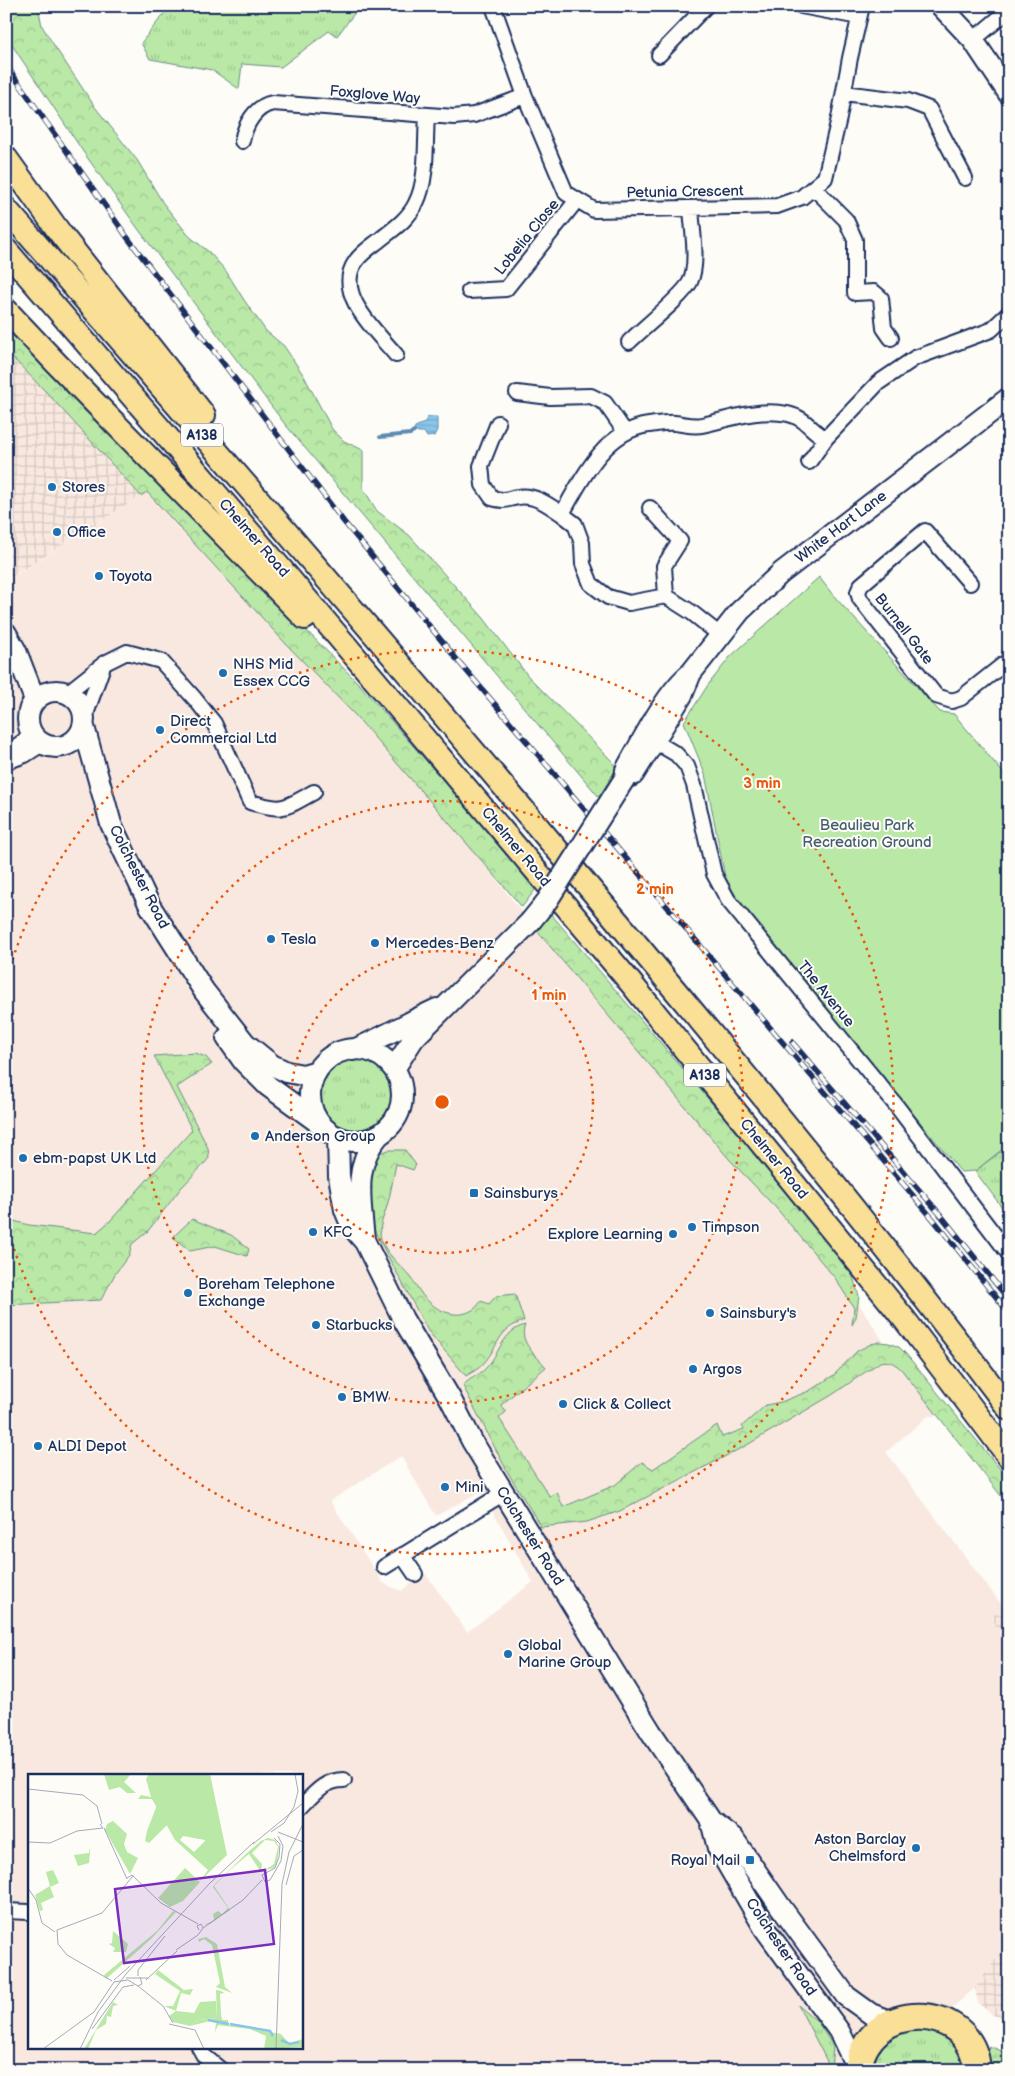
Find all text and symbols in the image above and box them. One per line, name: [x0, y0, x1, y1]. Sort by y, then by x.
street label: Foxglove Way: [329, 82, 421, 108]
street label: Petunia Crescent: [626, 181, 744, 203]
street label: Lobelia Close: [491, 195, 563, 279]
road number: A138: [181, 424, 223, 446]
place label: Stores: [62, 478, 106, 497]
marker: Stores: [46, 481, 58, 493]
street label: White Hart Lane: [791, 486, 891, 568]
street label: Chelmer Road: [215, 495, 293, 581]
place label: Office: [67, 523, 106, 542]
marker: Office: [51, 526, 63, 538]
place label: Toyota: [109, 567, 152, 586]
marker: Toyota: [93, 570, 105, 582]
street label: Burnell Gate: [870, 590, 938, 668]
place label: NHS Mid Essex CCG: [233, 655, 310, 691]
marker: NHS Mid Essex CCG: [217, 667, 229, 679]
place label: Direct Commercial Ltd: [170, 712, 277, 748]
marker: Direct Commercial Ltd: [154, 724, 166, 736]
text: 3 min: [743, 774, 781, 793]
street label: Chelmer Road: [477, 803, 555, 891]
park label: Beaulieu Park Recreation Ground: [802, 816, 932, 852]
street label: Colchester Road: [105, 822, 173, 932]
text: 2 min: [636, 880, 674, 899]
place label: Tesla: [281, 930, 317, 949]
marker: Tesla: [265, 933, 277, 945]
place label: Mercedes-Benz: [385, 934, 495, 953]
marker: Mercedes-Benz: [369, 937, 381, 949]
street label: The Avenue: [793, 957, 859, 1031]
text: 1 min: [531, 986, 567, 1005]
road number: A138: [684, 1064, 726, 1086]
centre of rings: [433, 1093, 451, 1111]
street label: Chelmer Road: [736, 1115, 812, 1203]
place label: Anderson Group: [265, 1127, 376, 1146]
marker: Anderson Group: [249, 1130, 261, 1142]
place label: ebm-papst UK Ltd: [33, 1149, 156, 1168]
marker: ebm-papst UK Ltd: [17, 1152, 29, 1164]
place label: Sainsburys: [484, 1184, 558, 1203]
marker: Sainsburys: [468, 1187, 480, 1199]
place label: Timpson: [702, 1218, 759, 1237]
marker: Timpson: [686, 1221, 698, 1233]
place label: KFC: [323, 1223, 353, 1242]
place label: Explore Learning: [548, 1225, 663, 1244]
marker: KFC: [307, 1226, 319, 1238]
marker: Explore Learning: [667, 1228, 679, 1240]
place label: Boreham Telephone Exchange: [198, 1275, 335, 1311]
marker: Boreham Telephone Exchange: [182, 1287, 194, 1299]
place label: Sainsbury's: [720, 1304, 797, 1323]
marker: Sainsbury's: [704, 1307, 716, 1319]
place label: Starbucks: [326, 1316, 393, 1335]
marker: Starbucks: [310, 1319, 322, 1331]
place label: Argos: [703, 1360, 742, 1379]
marker: Argos: [687, 1363, 699, 1375]
place label: BMW: [352, 1388, 389, 1407]
marker: BMW: [336, 1391, 348, 1403]
place label: Click & Collect: [573, 1395, 672, 1414]
marker: Click & Collect: [557, 1398, 569, 1410]
place label: ALDI Depot: [48, 1437, 127, 1456]
marker: ALDI Depot: [32, 1440, 44, 1452]
place label: Mini: [455, 1478, 483, 1497]
marker: Mini: [439, 1481, 451, 1493]
street label: Colchester Road: [492, 1483, 568, 1589]
place label: Global Marine Group: [518, 1636, 612, 1672]
marker: Global Marine Group: [502, 1648, 514, 1660]
inset map: [28, 1774, 302, 2048]
place label: Aston Barclay Chelmsford: [814, 1830, 906, 1866]
marker: Aston Barclay Chelmsford: [910, 1842, 922, 1854]
place label: Royal Mail: [670, 1851, 740, 1870]
marker: Royal Mail: [744, 1854, 756, 1866]
street label: Colchester Road: [741, 1895, 821, 1999]

